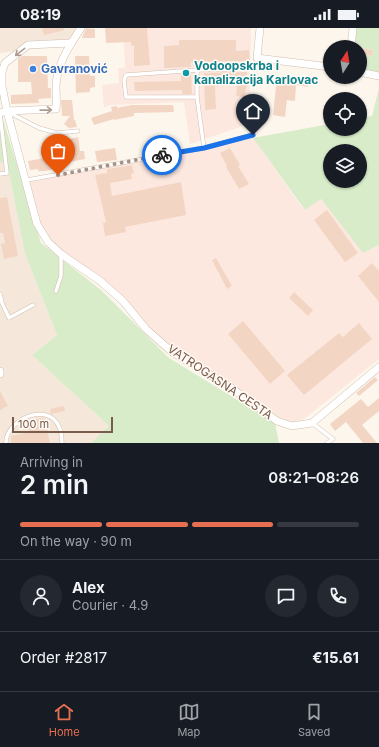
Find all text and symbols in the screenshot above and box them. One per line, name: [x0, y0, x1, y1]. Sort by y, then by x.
text: 08:19: [20, 5, 61, 24]
north arrow: [323, 40, 367, 84]
map controls: [323, 40, 367, 188]
one-way arrow: [14, 48, 25, 56]
place label: Vodoopskrba i kanalizacija Karlovac: [194, 58, 318, 87]
place label: Gavranović: [41, 61, 108, 76]
marker: Gavranović: [28, 64, 38, 74]
marker: Vodoopskrba i kanalizacija Karlovac: [181, 68, 191, 78]
button: locate: [323, 92, 367, 136]
pin: [236, 94, 270, 135]
icon: home: [242, 100, 264, 122]
one-way arrow: [39, 106, 52, 114]
pin: [41, 134, 75, 175]
courier: [142, 135, 182, 175]
icon: bag: [47, 140, 69, 162]
icon: bike: [151, 144, 173, 166]
button: layers: [323, 144, 367, 188]
street label: VATROGASNA CESTA: [165, 341, 276, 422]
scale bar: [12, 415, 113, 434]
text: 100 m: [18, 417, 49, 431]
text: Arriving in: [20, 454, 83, 470]
text: 08:21–08:26: [268, 468, 359, 487]
text: 2 min: [20, 469, 89, 500]
text: On the way · 90 m: [20, 533, 132, 549]
button: person: [20, 575, 62, 617]
button: chat: [265, 575, 307, 617]
button: phone: [317, 575, 359, 617]
text: Alex: [72, 578, 105, 597]
text: Courier · 4.9: [72, 597, 148, 613]
text: Order #2817: [20, 648, 107, 667]
text: €15.61: [312, 648, 359, 667]
tab: Home: [49, 701, 80, 739]
tab: Map: [177, 701, 200, 739]
tab: Saved: [298, 701, 330, 739]

